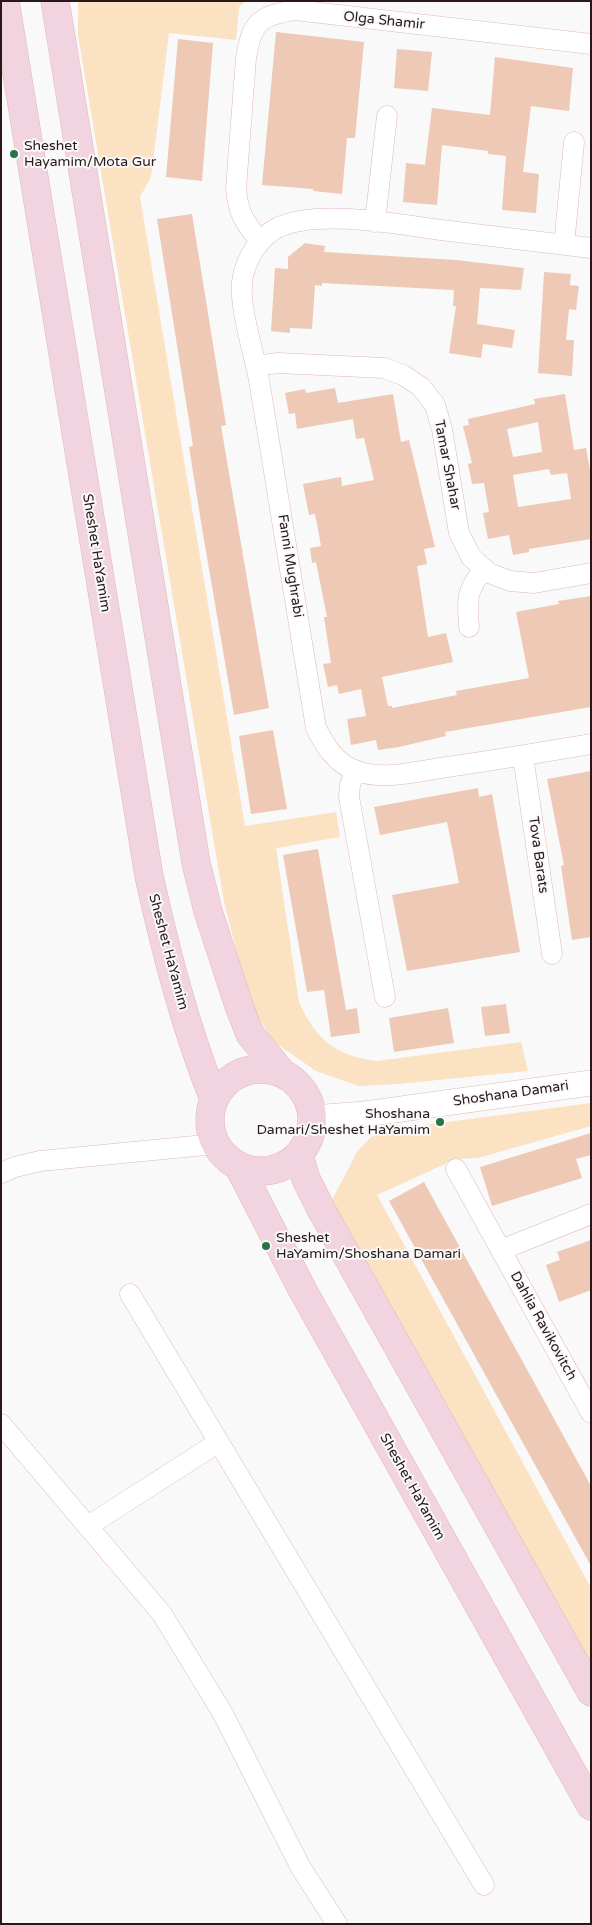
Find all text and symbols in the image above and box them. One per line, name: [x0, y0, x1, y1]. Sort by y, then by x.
street label: Olga Shamir: [343, 8, 425, 34]
place label: Sheshet Hayamim/Mota Gur: [24, 138, 156, 170]
marker: Sheshet Hayamim/Mota Gur: [8, 148, 20, 160]
street label: Tamar Shahar: [430, 418, 464, 512]
street label: Sheshet HaYamim: [78, 493, 114, 613]
street label: Fanni Mughrabi: [274, 513, 306, 619]
street label: Tova Barats: [524, 815, 552, 895]
street label: Sheshet HaYamim: [144, 892, 192, 1012]
street label: Shoshana Damari: [452, 1078, 570, 1110]
place label: Shoshana Damari/Sheshet HaYamim: [256, 1106, 430, 1138]
marker: Shoshana Damari/Sheshet HaYamim: [434, 1116, 446, 1128]
place label: Sheshet HaYamim/Shoshana Damari: [276, 1230, 461, 1262]
marker: Sheshet HaYamim/Shoshana Damari: [260, 1240, 272, 1252]
street label: Dahlia Ravikovitch: [506, 1269, 580, 1383]
street label: Sheshet HaYamim: [376, 1431, 448, 1543]

